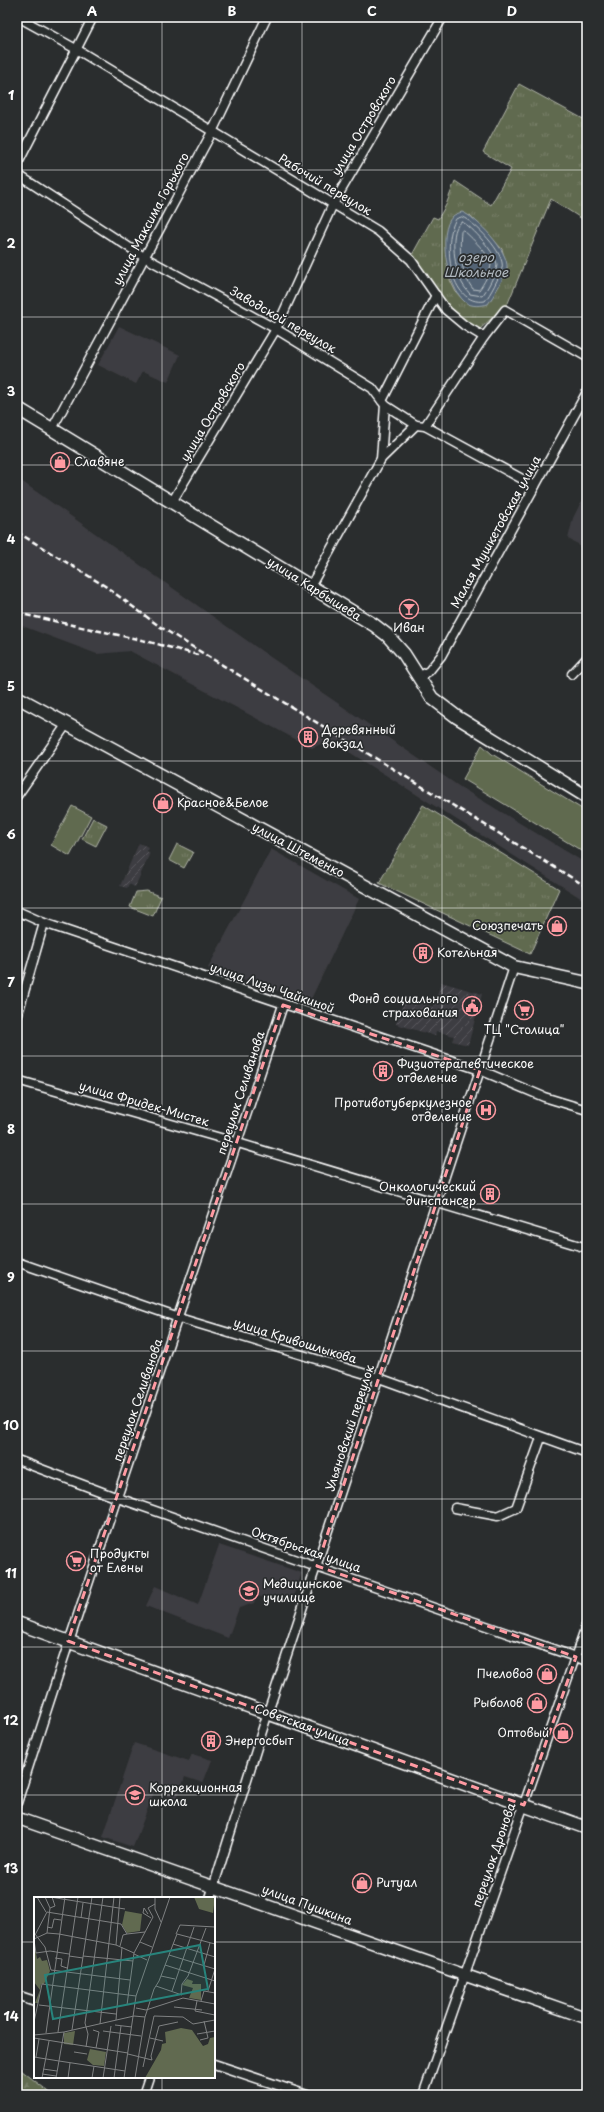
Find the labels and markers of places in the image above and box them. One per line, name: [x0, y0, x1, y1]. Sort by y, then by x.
shop icon: Славяне: [49, 451, 71, 473]
place label: Славяне: [74, 452, 124, 470]
bar icon: Иван: [398, 598, 420, 620]
place label: Иван: [393, 618, 425, 636]
place label: Деревянный вокзал: [321, 720, 396, 752]
building icon: Деревянный вокзал: [297, 726, 319, 748]
shop icon: Красное&Белое: [152, 792, 174, 814]
place label: Красное&Белое: [177, 793, 269, 811]
shop icon: Союзпечать: [546, 915, 568, 937]
place label: Союзпечать: [472, 916, 543, 934]
building icon: Котельная: [412, 942, 434, 964]
place label: Котельная: [437, 943, 497, 961]
place label: Фонд социального страхования: [349, 989, 458, 1021]
public building icon: Фонд социального страхования: [461, 995, 483, 1017]
supermarket icon: ТЦ "Столица": [513, 999, 535, 1021]
place label: ТЦ "Столица": [484, 1020, 565, 1038]
place label: Физиотерапевтическое отделение: [397, 1054, 534, 1086]
building icon: Физиотерапевтическое отделение: [372, 1060, 394, 1082]
place label: Противотуберкулезное отделение: [334, 1093, 472, 1125]
hospital icon: Противотуберкулезное отделение: [475, 1099, 497, 1121]
place label: Онкологический динспансер: [379, 1177, 476, 1209]
building icon: Онкологический динспансер: [479, 1183, 501, 1205]
place label: Продукты от Елены: [90, 1544, 149, 1576]
supermarket icon: Продукты от Елены: [65, 1550, 87, 1572]
place label: Медицинское училище: [263, 1574, 343, 1606]
school or university icon: Медицинское училище: [238, 1580, 260, 1602]
shop icon: Пчеловод: [536, 1663, 558, 1685]
place label: Пчеловод: [477, 1664, 533, 1682]
shop icon: Рыболов: [526, 1692, 548, 1714]
place label: Рыболов: [473, 1693, 523, 1711]
shop icon: Оптовый: [552, 1722, 574, 1744]
place label: Оптовый: [497, 1723, 549, 1741]
building icon: Энергосбыт: [200, 1730, 222, 1752]
place label: Энергосбыт: [225, 1731, 293, 1749]
place label: Коррекционная школа: [149, 1778, 242, 1810]
school or university icon: Коррекционная школа: [124, 1784, 146, 1806]
shop icon: Ритуал: [351, 1872, 373, 1894]
place label: Ритуал: [376, 1873, 417, 1891]

